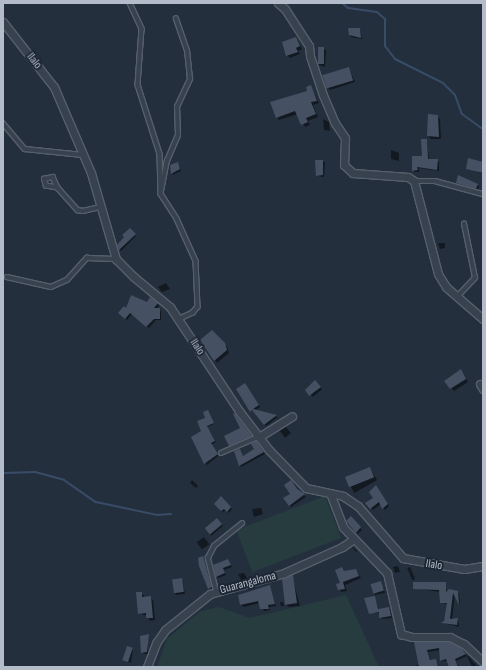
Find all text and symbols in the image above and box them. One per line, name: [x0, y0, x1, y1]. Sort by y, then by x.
street label: Ilalo: [23, 50, 45, 72]
street label: Ilalo: [186, 336, 208, 358]
street label: Ilalo: [425, 557, 443, 573]
street label: Guarangaloma: [218, 569, 278, 597]

